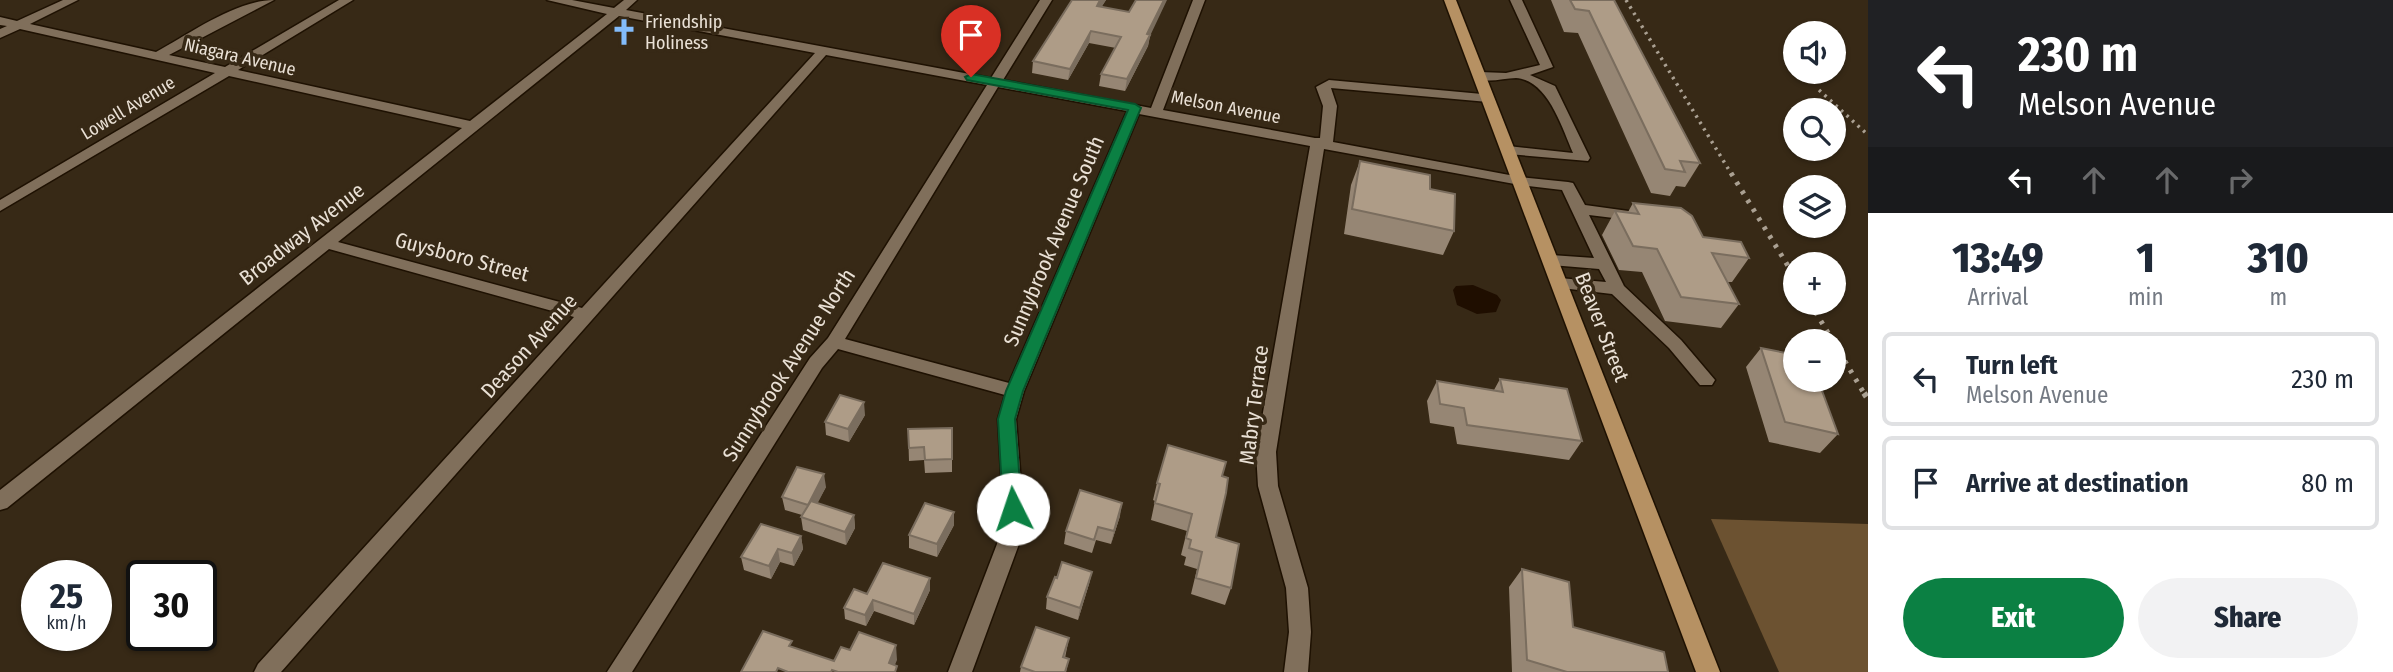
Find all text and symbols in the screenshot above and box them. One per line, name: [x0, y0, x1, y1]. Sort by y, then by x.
pin: [941, 5, 1001, 77]
place label: Friendship Holiness: [645, 11, 722, 54]
icon: arrive: [952, 16, 990, 54]
church icon: Friendship Holiness: [609, 17, 639, 47]
map controls: [1783, 21, 1846, 392]
button: sound: [1783, 21, 1846, 84]
text: 230 m: [2018, 25, 2138, 84]
icon: left: [1903, 28, 1994, 119]
street label: Niagara Avenue: [182, 33, 298, 81]
street label: Lowell Avenue: [77, 71, 179, 145]
text: Melson Avenue: [2018, 85, 2216, 123]
street label: Melson Avenue: [1169, 86, 1283, 128]
button: search: [1783, 98, 1846, 161]
street label: Sunnybrook Avenue South: [998, 132, 1110, 350]
icon: left: [2002, 161, 2040, 199]
icon: ahead: [2075, 161, 2113, 199]
icon: ahead: [2148, 161, 2186, 199]
icon: right: [2221, 161, 2259, 199]
button: layers: [1783, 175, 1846, 238]
street label: Broadway Avenue: [234, 177, 370, 291]
street label: Guysboro Street: [392, 227, 532, 287]
text: 13:49: [1952, 233, 2044, 283]
text: 1: [2137, 233, 2155, 283]
text: 310: [2248, 233, 2309, 283]
button: +: [1783, 252, 1846, 315]
street label: Sunnybrook Avenue North: [717, 264, 861, 466]
street label: Beaver Street: [1569, 269, 1635, 386]
text: Arrival: [1967, 283, 2028, 311]
text: min: [2128, 283, 2164, 311]
text: m: [2269, 283, 2287, 311]
street label: Deason Avenue: [475, 288, 583, 404]
button: −: [1783, 329, 1846, 392]
street label: Mabry Terrace: [1234, 344, 1274, 466]
text: Turn left: [1966, 350, 2058, 381]
icon: left: [1907, 360, 1945, 398]
text: 230 m: [2291, 364, 2354, 395]
text: Melson Avenue: [1966, 381, 2108, 409]
icon: arrive: [1907, 464, 1945, 502]
text: Arrive at destination: [1966, 468, 2189, 499]
text: 80 m: [2301, 468, 2354, 499]
position arrow: [976, 472, 1050, 546]
speed limit sign: 30: [126, 560, 217, 651]
text: 25: [50, 575, 83, 617]
button: Exit: [1903, 578, 2124, 658]
button: Share: [2138, 578, 2358, 658]
text: km/h: [46, 612, 87, 634]

